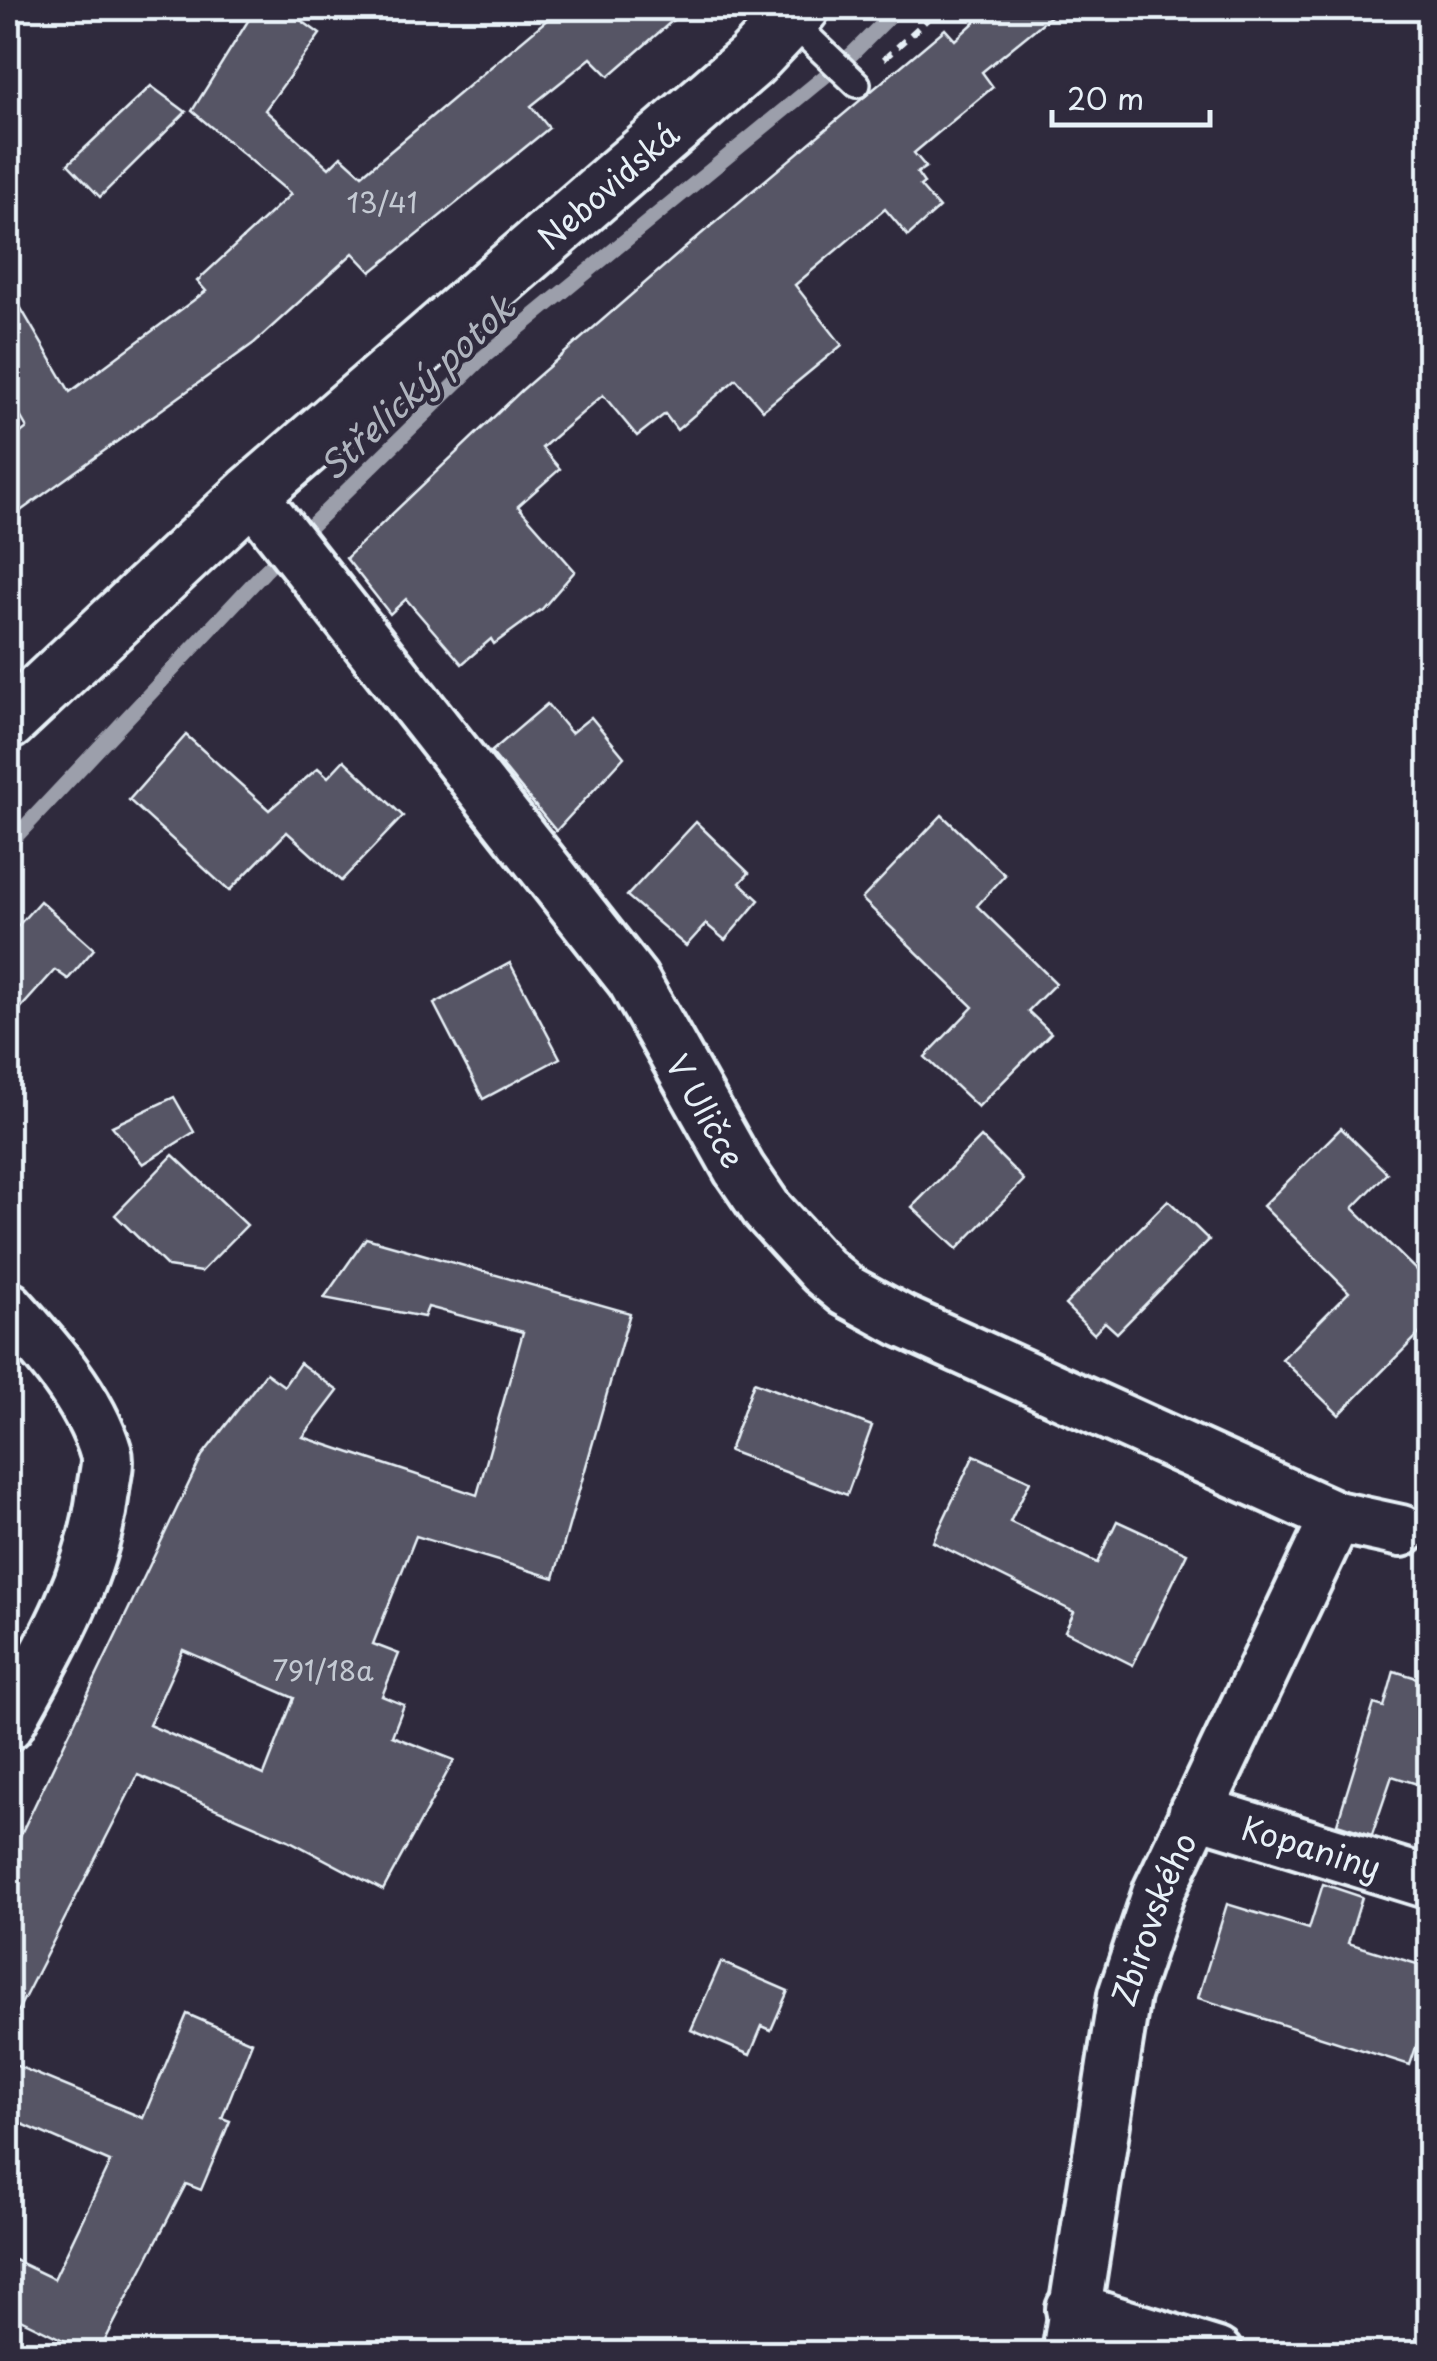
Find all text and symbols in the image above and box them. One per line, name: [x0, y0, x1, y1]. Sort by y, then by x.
scale bar: [1052, 65, 1210, 127]
text: 20 m: [1067, 75, 1144, 120]
street label: Nebovidská: [526, 110, 689, 260]
house number: 13/41: [346, 180, 418, 223]
water label: Střelický potok: [306, 280, 527, 491]
street label: V Uličce: [655, 1045, 757, 1176]
house number: 791/18a: [272, 1648, 374, 1691]
street label: Kopaniny: [1236, 1803, 1387, 1891]
street label: Zbirovského: [1098, 1824, 1208, 2012]

